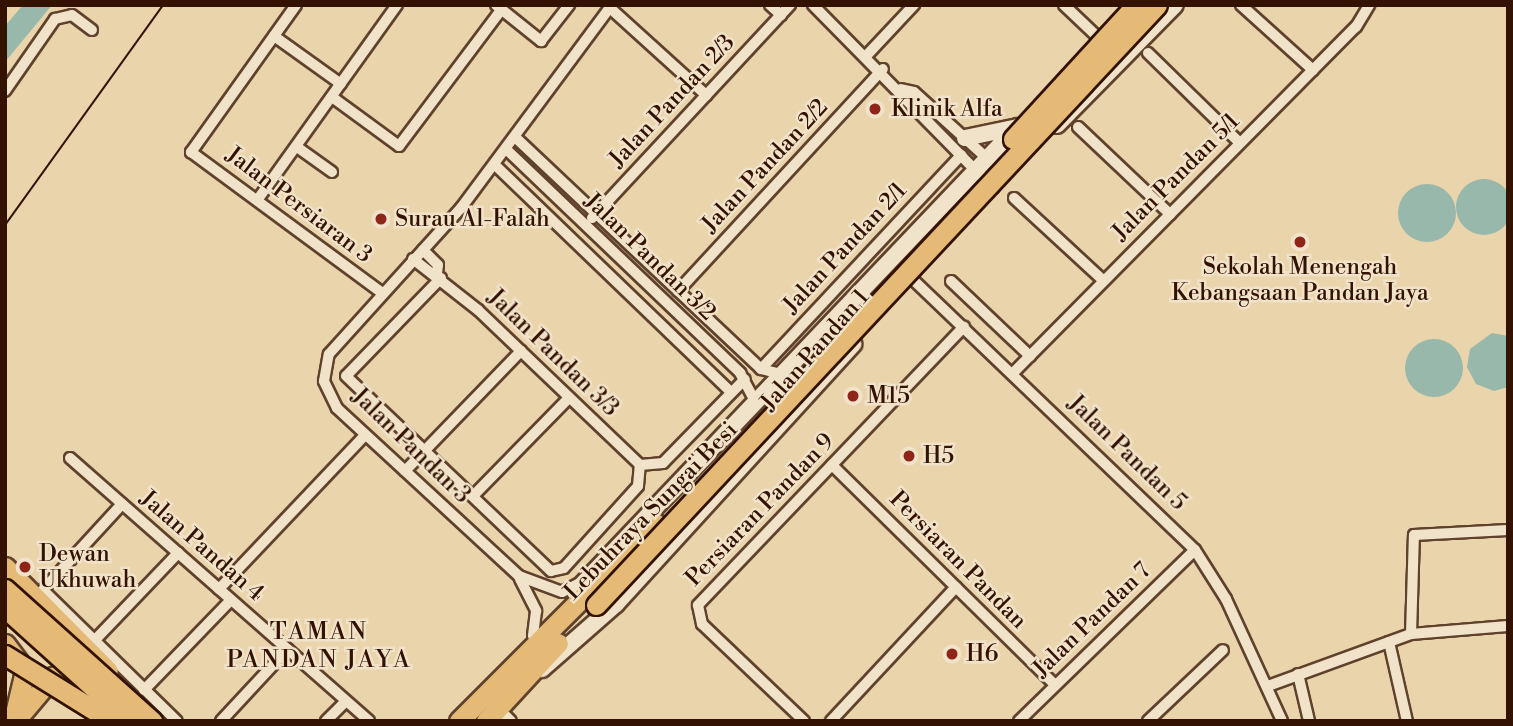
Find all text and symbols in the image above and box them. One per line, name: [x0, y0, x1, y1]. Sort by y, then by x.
street label: Jalan Pandan 2/3: [603, 29, 741, 173]
street label: Jalan Pandan 2/2: [696, 94, 834, 238]
place label: Klinik Alfa: [891, 95, 1003, 123]
marker: Klinik Alfa: [865, 99, 885, 119]
street label: Jalan Pandan 5/1: [1107, 108, 1245, 246]
street label: Jalan Persiaran 3: [220, 141, 378, 269]
street label: Jalan Pandan 2/1: [777, 177, 913, 319]
street label: Jalan Pandan 3/2: [579, 188, 721, 326]
place label: Surau Al-Falah: [395, 205, 550, 233]
marker: Surau Al-Falah: [373, 211, 389, 227]
marker: Sekolah Menengah Kebangsaan Pandan Jaya: [1292, 234, 1308, 250]
place label: Sekolah Menengah Kebangsaan Pandan Jaya: [1171, 253, 1429, 307]
street label: Jalan Pandan 3/3: [482, 284, 624, 422]
street label: Jalan Pandan 1: [755, 284, 875, 416]
place label: M15: [867, 382, 910, 410]
street label: Jalan Pandan 3: [346, 383, 476, 509]
marker: M15: [845, 388, 861, 404]
street label: Jalan Pandan 5: [1062, 390, 1192, 516]
street label: Lebuhraya Sungai Besi: [559, 416, 743, 606]
street label: Persiaran Pandan 9: [680, 428, 840, 592]
place label: H5: [923, 442, 954, 470]
marker: H5: [901, 448, 917, 464]
street label: Jalan Pandan 4: [134, 485, 270, 607]
street label: Persiaran Pandan: [883, 485, 1033, 635]
place label: Dewan Ukhuwah: [39, 540, 136, 594]
street label: Jalan Pandan 7: [1027, 557, 1157, 683]
marker: Dewan Ukhuwah: [17, 559, 33, 575]
district label: TAMAN PANDAN JAYA: [228, 619, 410, 675]
place label: H6: [966, 640, 998, 668]
marker: H6: [944, 646, 960, 662]

